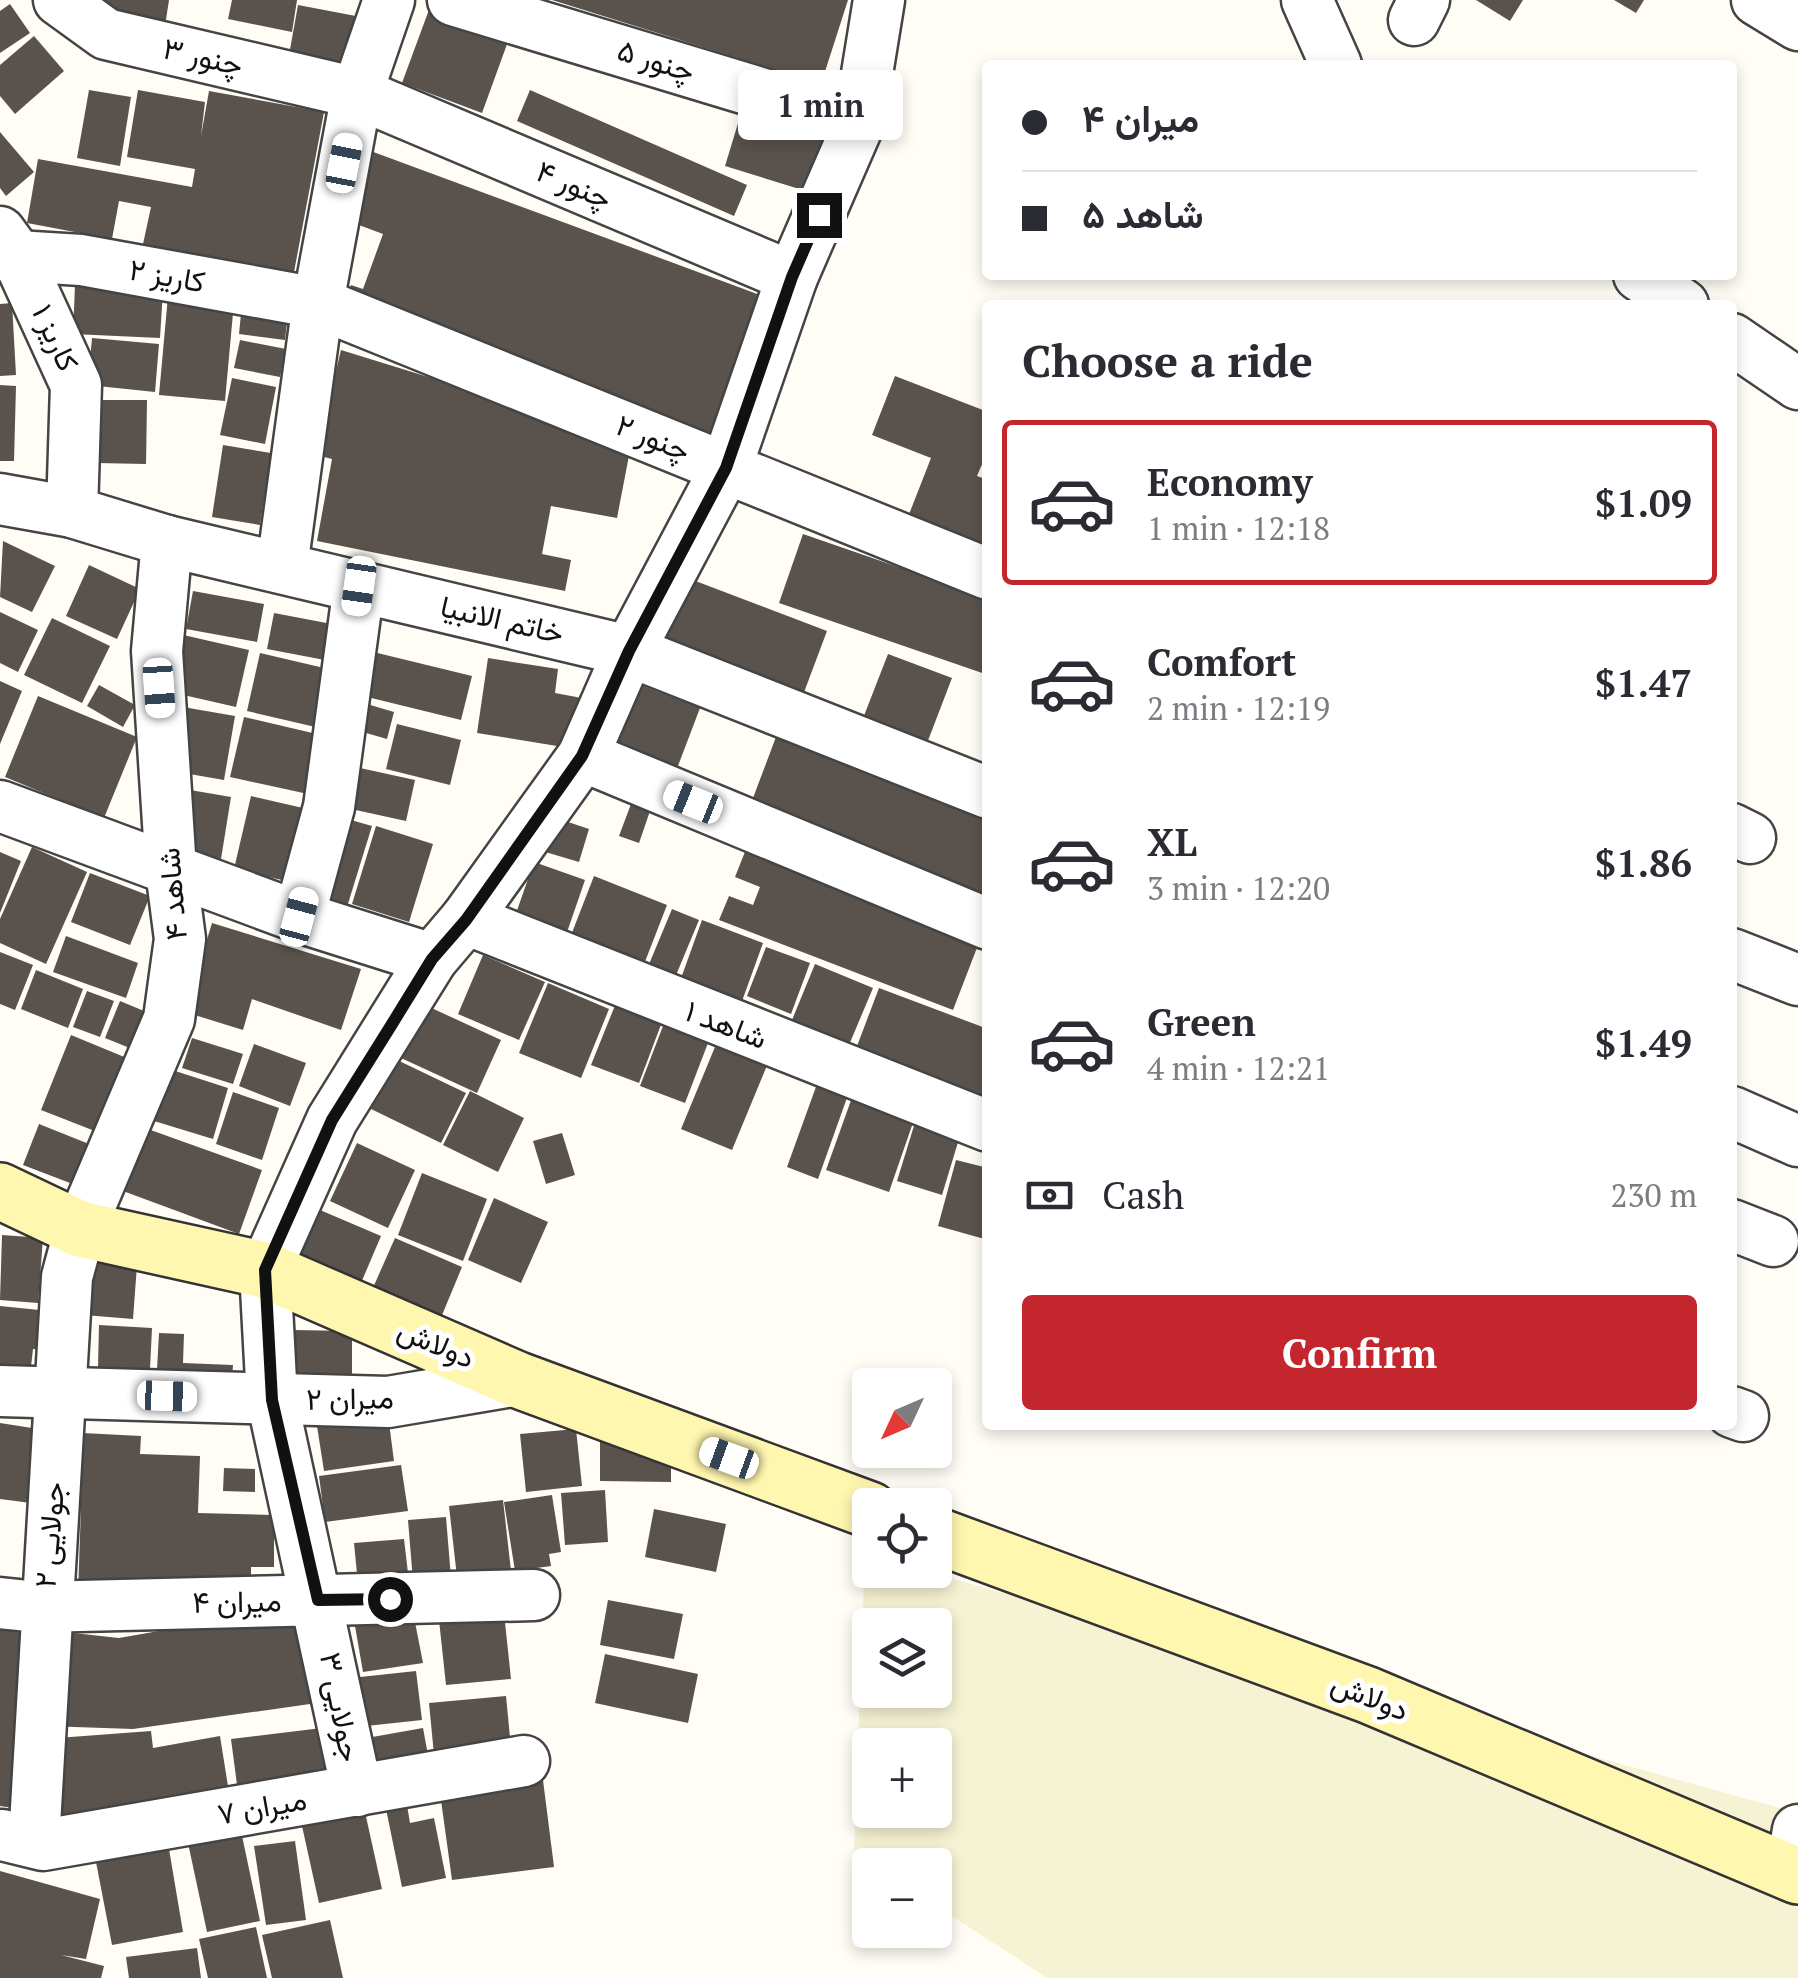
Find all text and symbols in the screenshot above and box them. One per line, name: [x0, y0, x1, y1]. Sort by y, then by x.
street label: چنور ۳: [159, 27, 247, 86]
street label: چنور ۵: [612, 29, 700, 92]
callout: 1 min: [736, 70, 902, 140]
text: 1 min: [777, 84, 864, 126]
text: میران ۴: [1082, 93, 1199, 143]
car: [324, 131, 364, 195]
street label: چنور ۴: [530, 150, 618, 219]
text: شاهد ۵: [1082, 189, 1204, 239]
route end: [797, 193, 842, 238]
street label: کاریز ۲: [126, 249, 208, 301]
street label: کاریز ۱: [23, 298, 89, 377]
text: Choose a ride: [1022, 330, 1313, 390]
street label: چنور ۲: [610, 404, 696, 471]
text: Economy: [1147, 457, 1313, 507]
icon: car: [1027, 458, 1117, 548]
text: $1.09: [1595, 478, 1692, 528]
text: 1 min · 12:18: [1147, 507, 1330, 549]
car: [340, 554, 378, 618]
street label: خاتم الانبیا: [437, 585, 568, 653]
text: Comfort: [1147, 637, 1296, 687]
icon: car: [1027, 638, 1117, 728]
car: [142, 657, 176, 719]
text: $1.47: [1595, 658, 1692, 708]
text: 2 min · 12:19: [1147, 687, 1330, 729]
car: [660, 777, 726, 827]
text: XL: [1147, 817, 1197, 867]
icon: car: [1027, 818, 1117, 908]
text: $1.86: [1595, 838, 1692, 888]
street label: شاهد ۴: [148, 846, 196, 942]
text: 3 min · 12:20: [1147, 867, 1330, 909]
car: [277, 884, 321, 950]
street label: شاهد ۱: [680, 990, 773, 1058]
text: Green: [1147, 997, 1256, 1047]
icon: car: [1027, 998, 1117, 1088]
text: $1.49: [1595, 1018, 1692, 1068]
text: 4 min · 12:21: [1147, 1047, 1330, 1089]
icon: cash: [1022, 1168, 1077, 1223]
text: Cash: [1102, 1170, 1184, 1220]
text: 230 m: [1610, 1174, 1697, 1216]
button: Confirm: [1022, 1295, 1697, 1410]
street label: دولاش: [392, 1309, 481, 1377]
north arrow: [852, 1368, 952, 1468]
map controls: [852, 1368, 952, 1948]
street label: میران ۲: [306, 1377, 394, 1419]
car: [136, 1380, 198, 1412]
car: [696, 1434, 762, 1482]
street label: جولایی ۲: [24, 1480, 74, 1590]
button: locate: [852, 1488, 952, 1588]
route start: [368, 1577, 413, 1622]
street label: میران ۴: [192, 1580, 282, 1622]
button: layers: [852, 1608, 952, 1708]
street label: جولایی ۳: [311, 1649, 371, 1765]
street label: دولاش: [1326, 1663, 1415, 1730]
button: +: [852, 1728, 952, 1828]
street label: میران ۷: [214, 1779, 309, 1833]
button: −: [852, 1848, 952, 1948]

